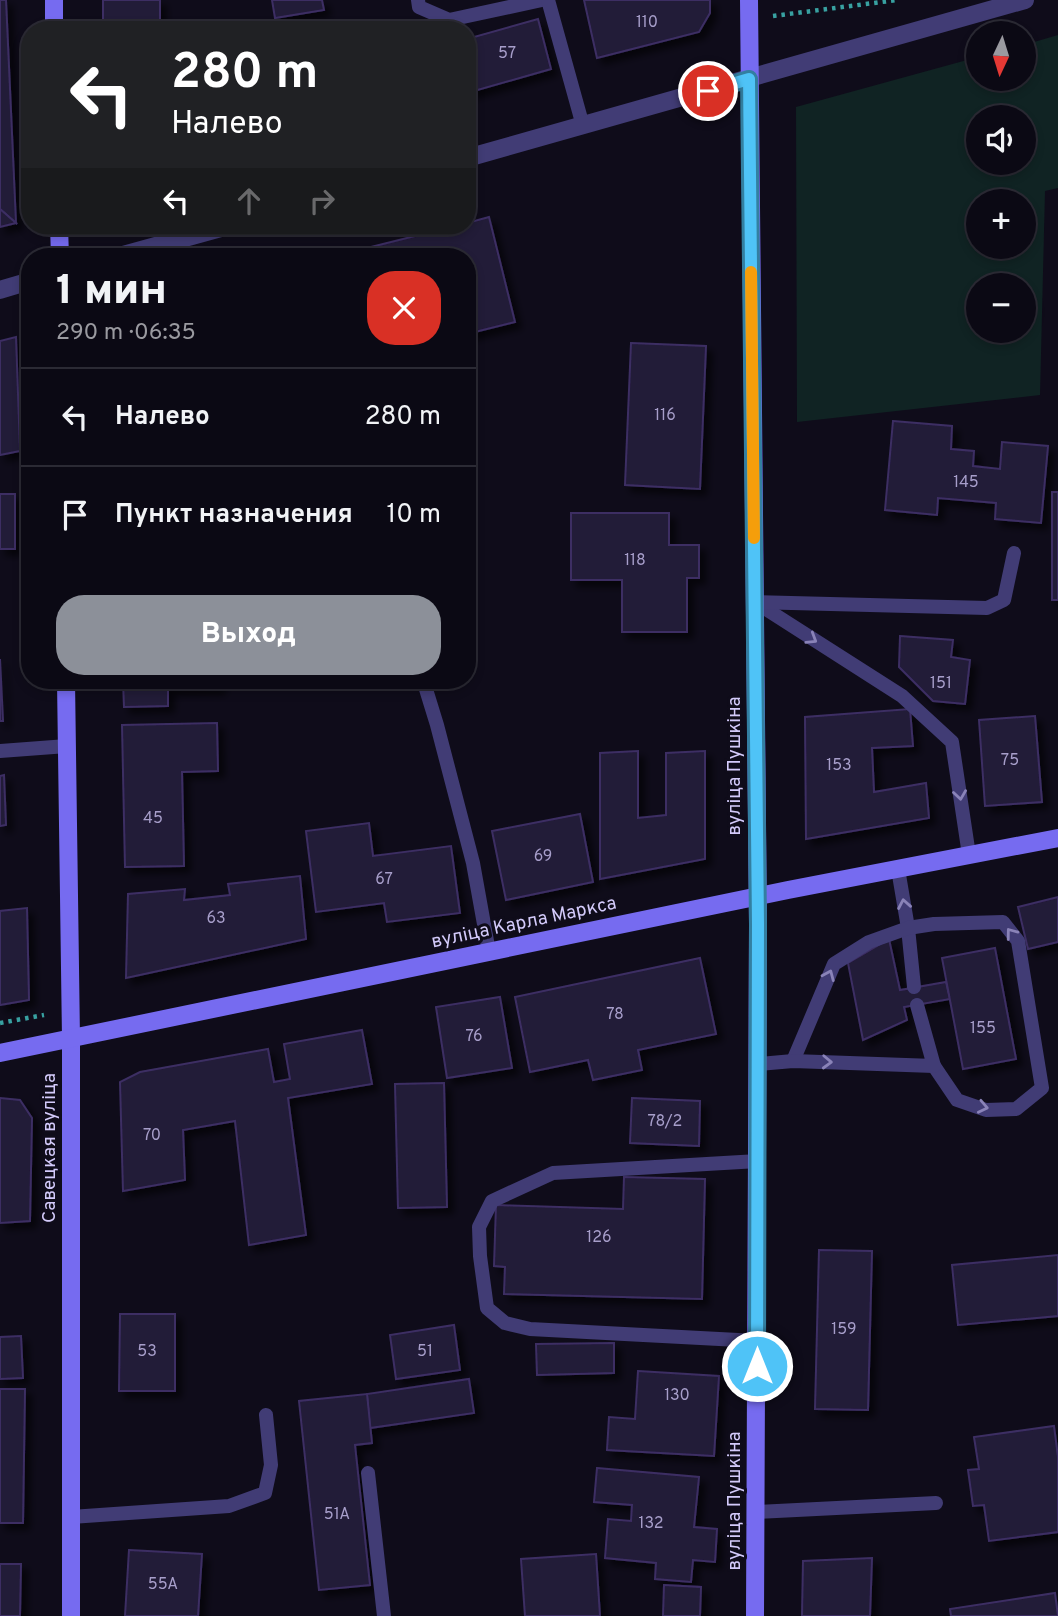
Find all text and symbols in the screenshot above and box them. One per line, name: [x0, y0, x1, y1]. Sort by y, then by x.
house number: 110: [636, 13, 658, 33]
north arrow: [966, 21, 1036, 91]
map controls: [966, 21, 1036, 343]
text: 280 m: [171, 44, 318, 106]
house number: 57: [498, 44, 516, 64]
icon: left: [56, 49, 147, 140]
pin: [678, 61, 738, 121]
icon: arrive: [689, 72, 727, 110]
text: Налево: [171, 105, 283, 145]
button: sound: [966, 105, 1036, 175]
icon: left: [157, 182, 195, 220]
icon: ahead: [230, 182, 268, 220]
icon: right: [303, 182, 341, 220]
button: +: [966, 189, 1036, 259]
text: 1 мин: [56, 266, 167, 319]
button: close: [367, 271, 441, 345]
button: −: [966, 273, 1036, 343]
text: 290 m · 06:35: [56, 319, 196, 348]
icon: left: [56, 398, 94, 436]
text: Налево: [115, 401, 210, 434]
text: 280 m: [365, 401, 441, 434]
house number: 116: [654, 406, 676, 426]
house number: 145: [953, 473, 979, 493]
icon: arrive: [56, 496, 94, 534]
text: Пункт назначения: [115, 499, 353, 532]
text: 10 m: [386, 499, 441, 532]
house number: 118: [624, 551, 646, 571]
button: Выход: [56, 595, 441, 675]
one-way arrow: [805, 631, 818, 644]
house number: 151: [930, 674, 952, 694]
street label: вуліца Пушкіна: [723, 696, 747, 836]
house number: 75: [1001, 751, 1019, 771]
house number: 153: [826, 756, 852, 776]
one-way arrow: [952, 789, 967, 801]
house number: 45: [143, 809, 163, 829]
house number: 69: [534, 847, 552, 867]
house number: 67: [375, 870, 393, 890]
street label: вуліца Карла Маркса: [429, 892, 619, 954]
one-way arrow: [897, 898, 912, 910]
house number: 63: [206, 909, 226, 929]
one-way arrow: [1007, 928, 1019, 940]
one-way arrow: [821, 970, 835, 983]
house number: 78: [606, 1005, 624, 1025]
house number: 155: [970, 1019, 996, 1039]
house number: 76: [465, 1027, 483, 1047]
one-way arrow: [822, 1054, 832, 1070]
street label: Савецкая вуліца: [38, 1073, 62, 1223]
one-way arrow: [976, 1099, 988, 1114]
house number: 78/2: [648, 1112, 682, 1132]
house number: 70: [143, 1126, 161, 1146]
house number: 126: [586, 1228, 612, 1248]
house number: 159: [831, 1320, 857, 1340]
position arrow: [720, 1329, 794, 1403]
house number: 53: [137, 1342, 157, 1362]
house number: 51: [417, 1342, 433, 1362]
house number: 130: [664, 1386, 690, 1406]
street label: вуліца Пушкіна: [723, 1431, 747, 1571]
house number: 51А: [324, 1505, 350, 1525]
house number: 132: [638, 1514, 664, 1534]
house number: 55А: [148, 1575, 178, 1595]

